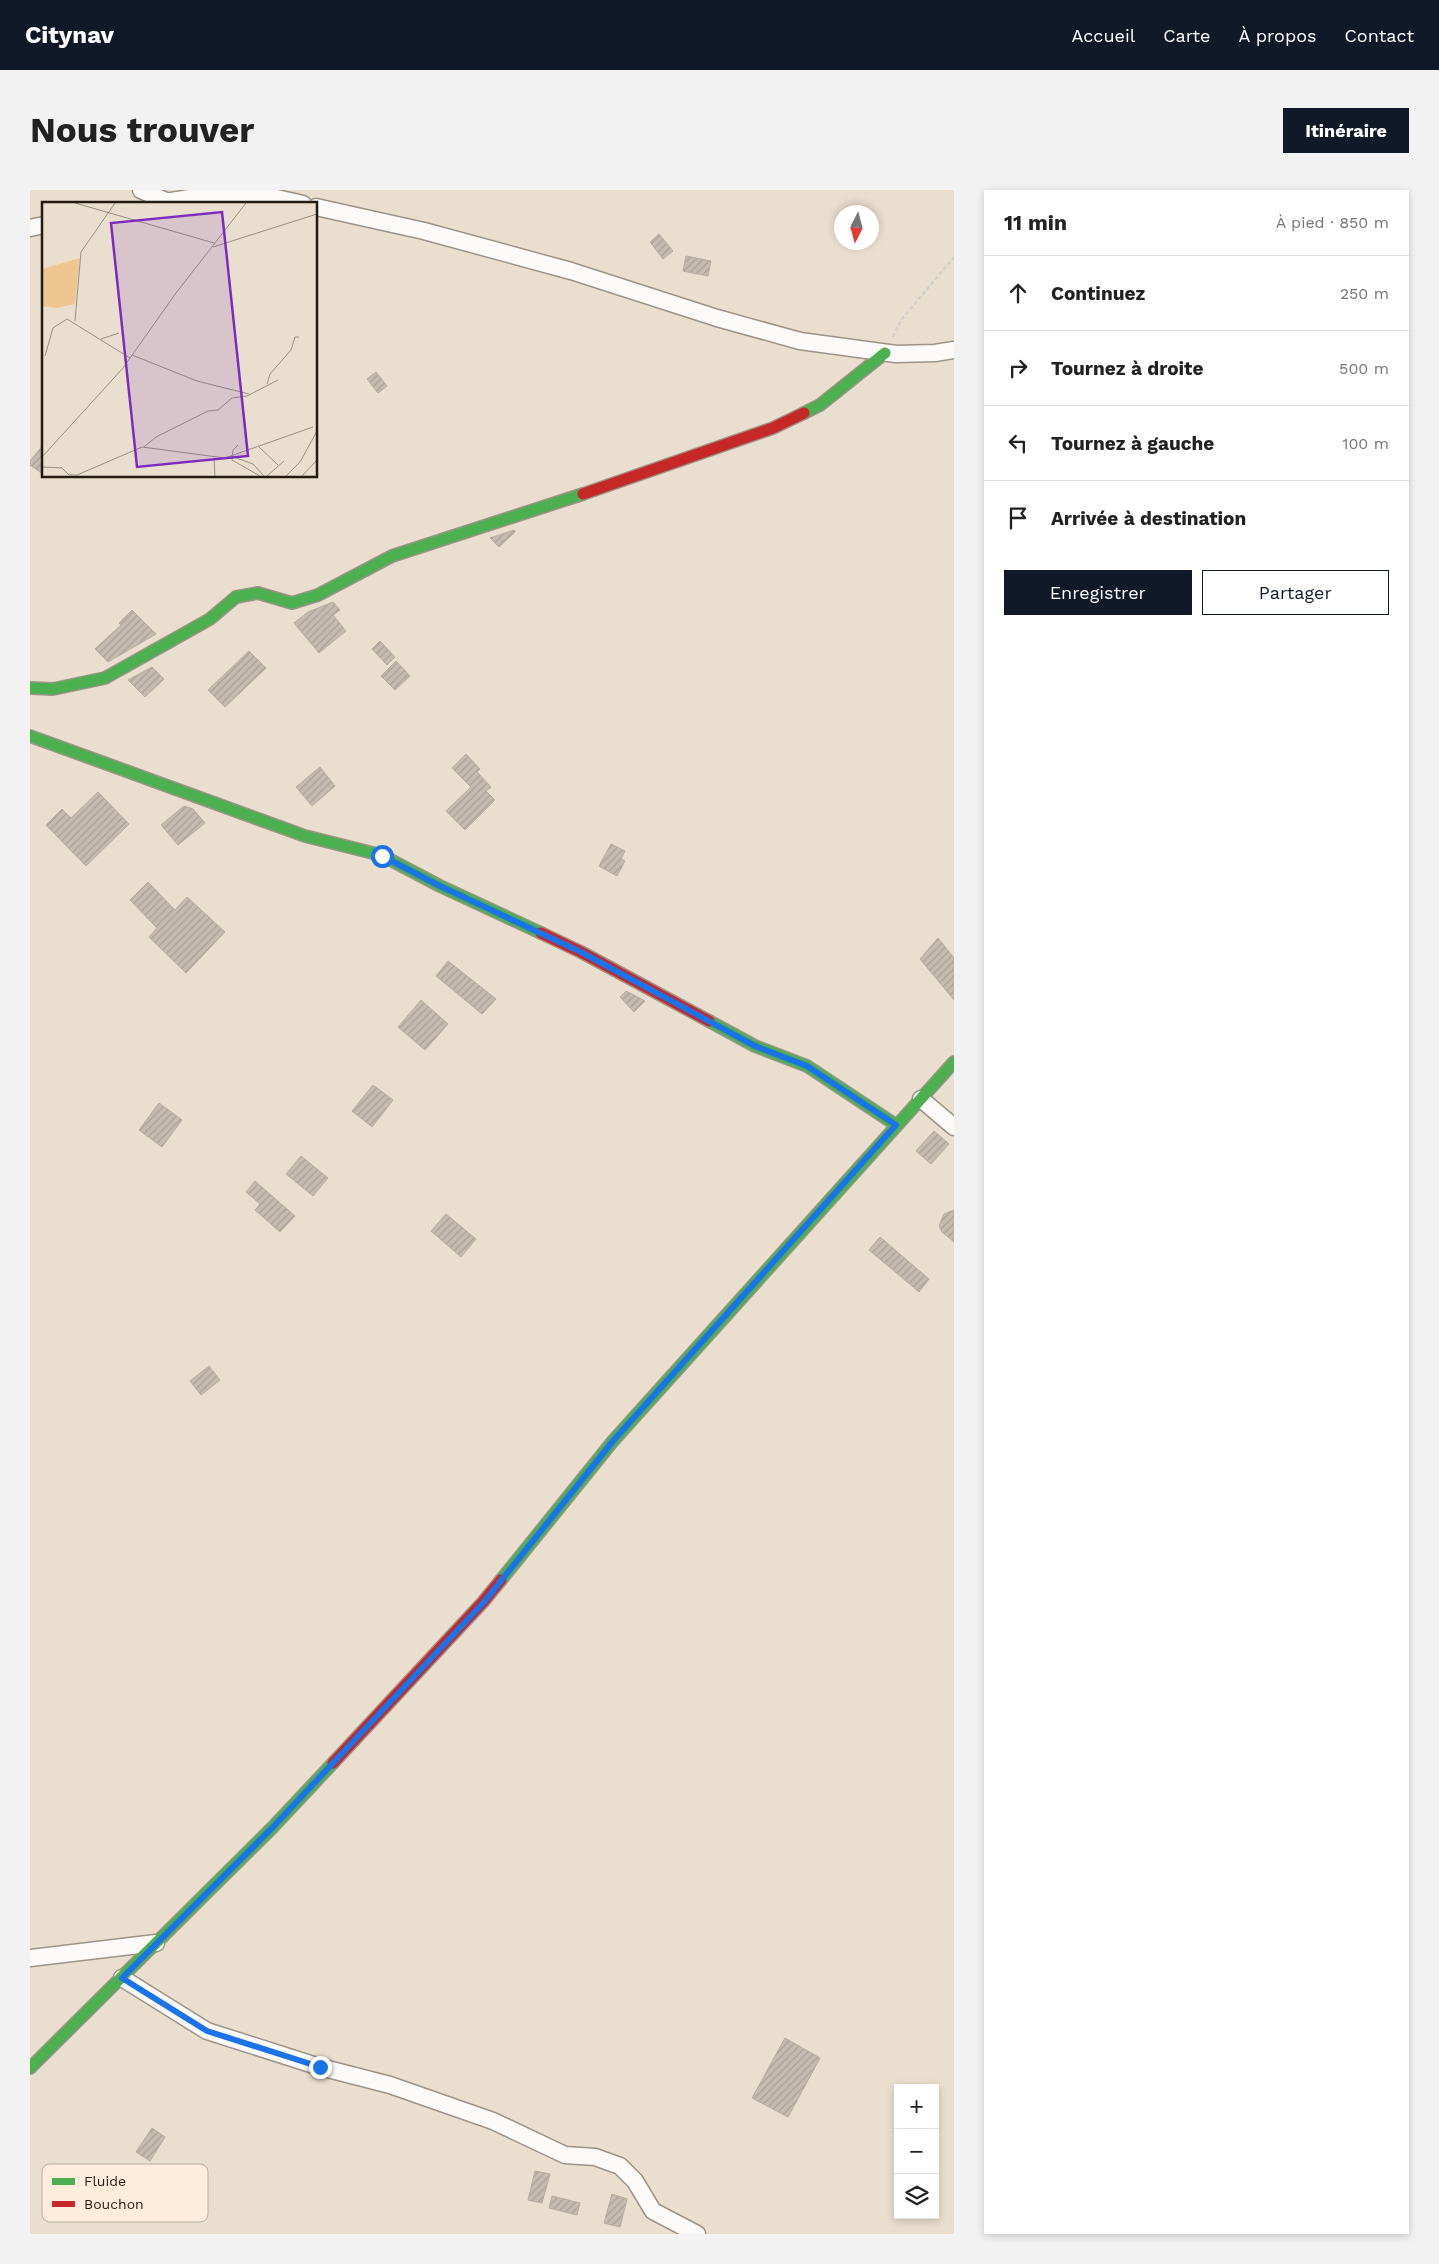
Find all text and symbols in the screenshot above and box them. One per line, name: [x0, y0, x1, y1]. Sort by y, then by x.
text: Citynav: [25, 21, 114, 49]
text: Accueil: [1072, 25, 1135, 46]
text: Carte: [1163, 25, 1210, 46]
text: À propos: [1238, 25, 1316, 46]
text: Contact: [1344, 25, 1414, 46]
button: Itinéraire: [1283, 108, 1409, 153]
text: Nous trouver: [30, 109, 254, 151]
inset map: [42, 202, 318, 478]
north arrow: [834, 205, 879, 250]
text: 11 min: [1004, 210, 1067, 235]
text: À pied · 850 m: [1276, 213, 1389, 232]
icon: ahead: [1004, 279, 1032, 307]
text: Continuez: [1051, 282, 1145, 305]
text: 250 m: [1340, 284, 1389, 303]
icon: right: [1004, 354, 1032, 382]
text: Tournez à droite: [1051, 357, 1203, 380]
text: 500 m: [1339, 359, 1389, 378]
icon: left: [1004, 429, 1032, 457]
text: Tournez à gauche: [1051, 432, 1214, 455]
text: 100 m: [1342, 434, 1389, 453]
icon: arrive: [1004, 504, 1032, 532]
text: Arrivée à destination: [1051, 507, 1246, 530]
button: Enregistrer: [1004, 570, 1192, 615]
button: Partager: [1202, 570, 1389, 615]
route start: [371, 845, 394, 868]
route end: [309, 2056, 332, 2079]
map controls: [894, 2084, 939, 2219]
button: +: [894, 2084, 939, 2129]
button: −: [894, 2129, 939, 2174]
legend: [42, 2164, 208, 2222]
text: Fluide: [84, 2173, 126, 2189]
button: layers: [894, 2174, 939, 2219]
text: Bouchon: [84, 2196, 144, 2212]

